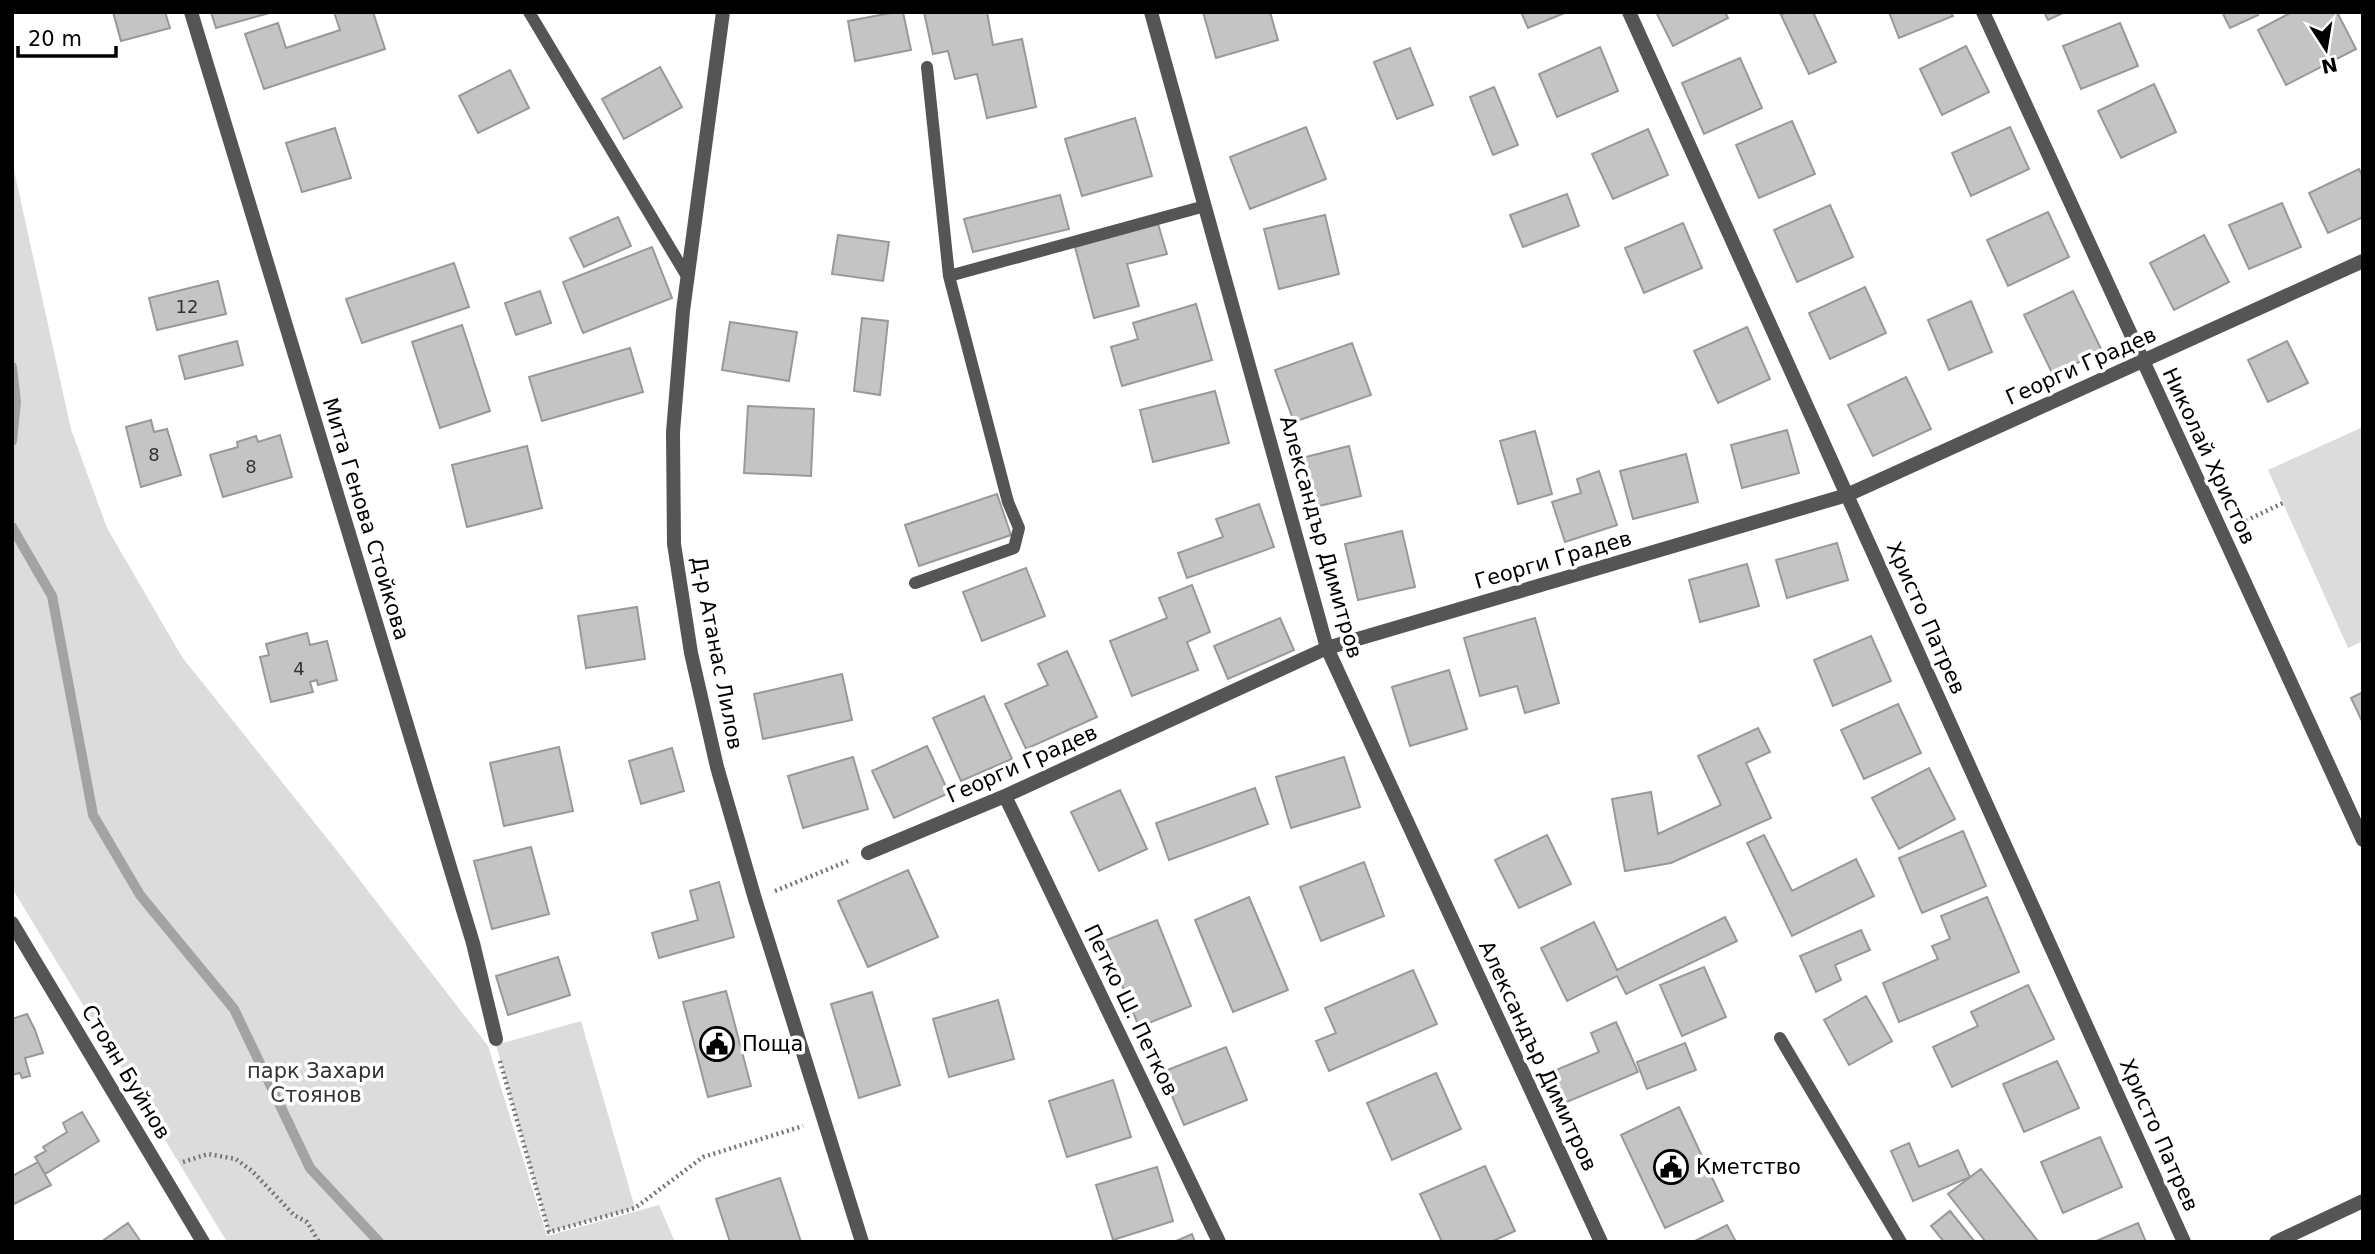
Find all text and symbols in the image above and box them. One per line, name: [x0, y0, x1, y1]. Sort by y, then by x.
scale bar: [18, 14, 116, 58]
north arrow: [2291, 14, 2361, 84]
text: 20 m: [28, 27, 82, 51]
text: N: [2319, 53, 2340, 78]
house number: 12: [176, 296, 198, 317]
street label: Георги Градев: [2002, 322, 2160, 410]
street label: Николай Христов: [2158, 364, 2260, 548]
street label: Мита Генова Стойкова: [318, 395, 414, 643]
street label: Александър Димитров: [1275, 413, 1367, 661]
house number: 8: [148, 444, 160, 465]
house number: 8: [245, 456, 257, 477]
street label: Георги Градев: [1472, 526, 1634, 594]
street label: Христо Патрев: [1882, 538, 1970, 698]
street label: Д-р Атанас Лилов: [686, 554, 748, 752]
house number: 4: [293, 658, 305, 679]
street label: Георги Градев: [943, 720, 1101, 808]
street label: Петко Ш. Петков: [1079, 920, 1183, 1100]
street label: Александър Димитров: [1474, 937, 1602, 1175]
street label: Стоян Буйнов: [77, 1001, 175, 1143]
public building icon: Поща: [698, 1025, 736, 1063]
place label: Поща: [742, 1032, 803, 1056]
street label: Христо Патрев: [2115, 1055, 2203, 1215]
park label: парк Захари Стоянов: [247, 1059, 385, 1107]
public building icon: Кметство: [1652, 1148, 1690, 1186]
place label: Кметство: [1696, 1155, 1801, 1179]

